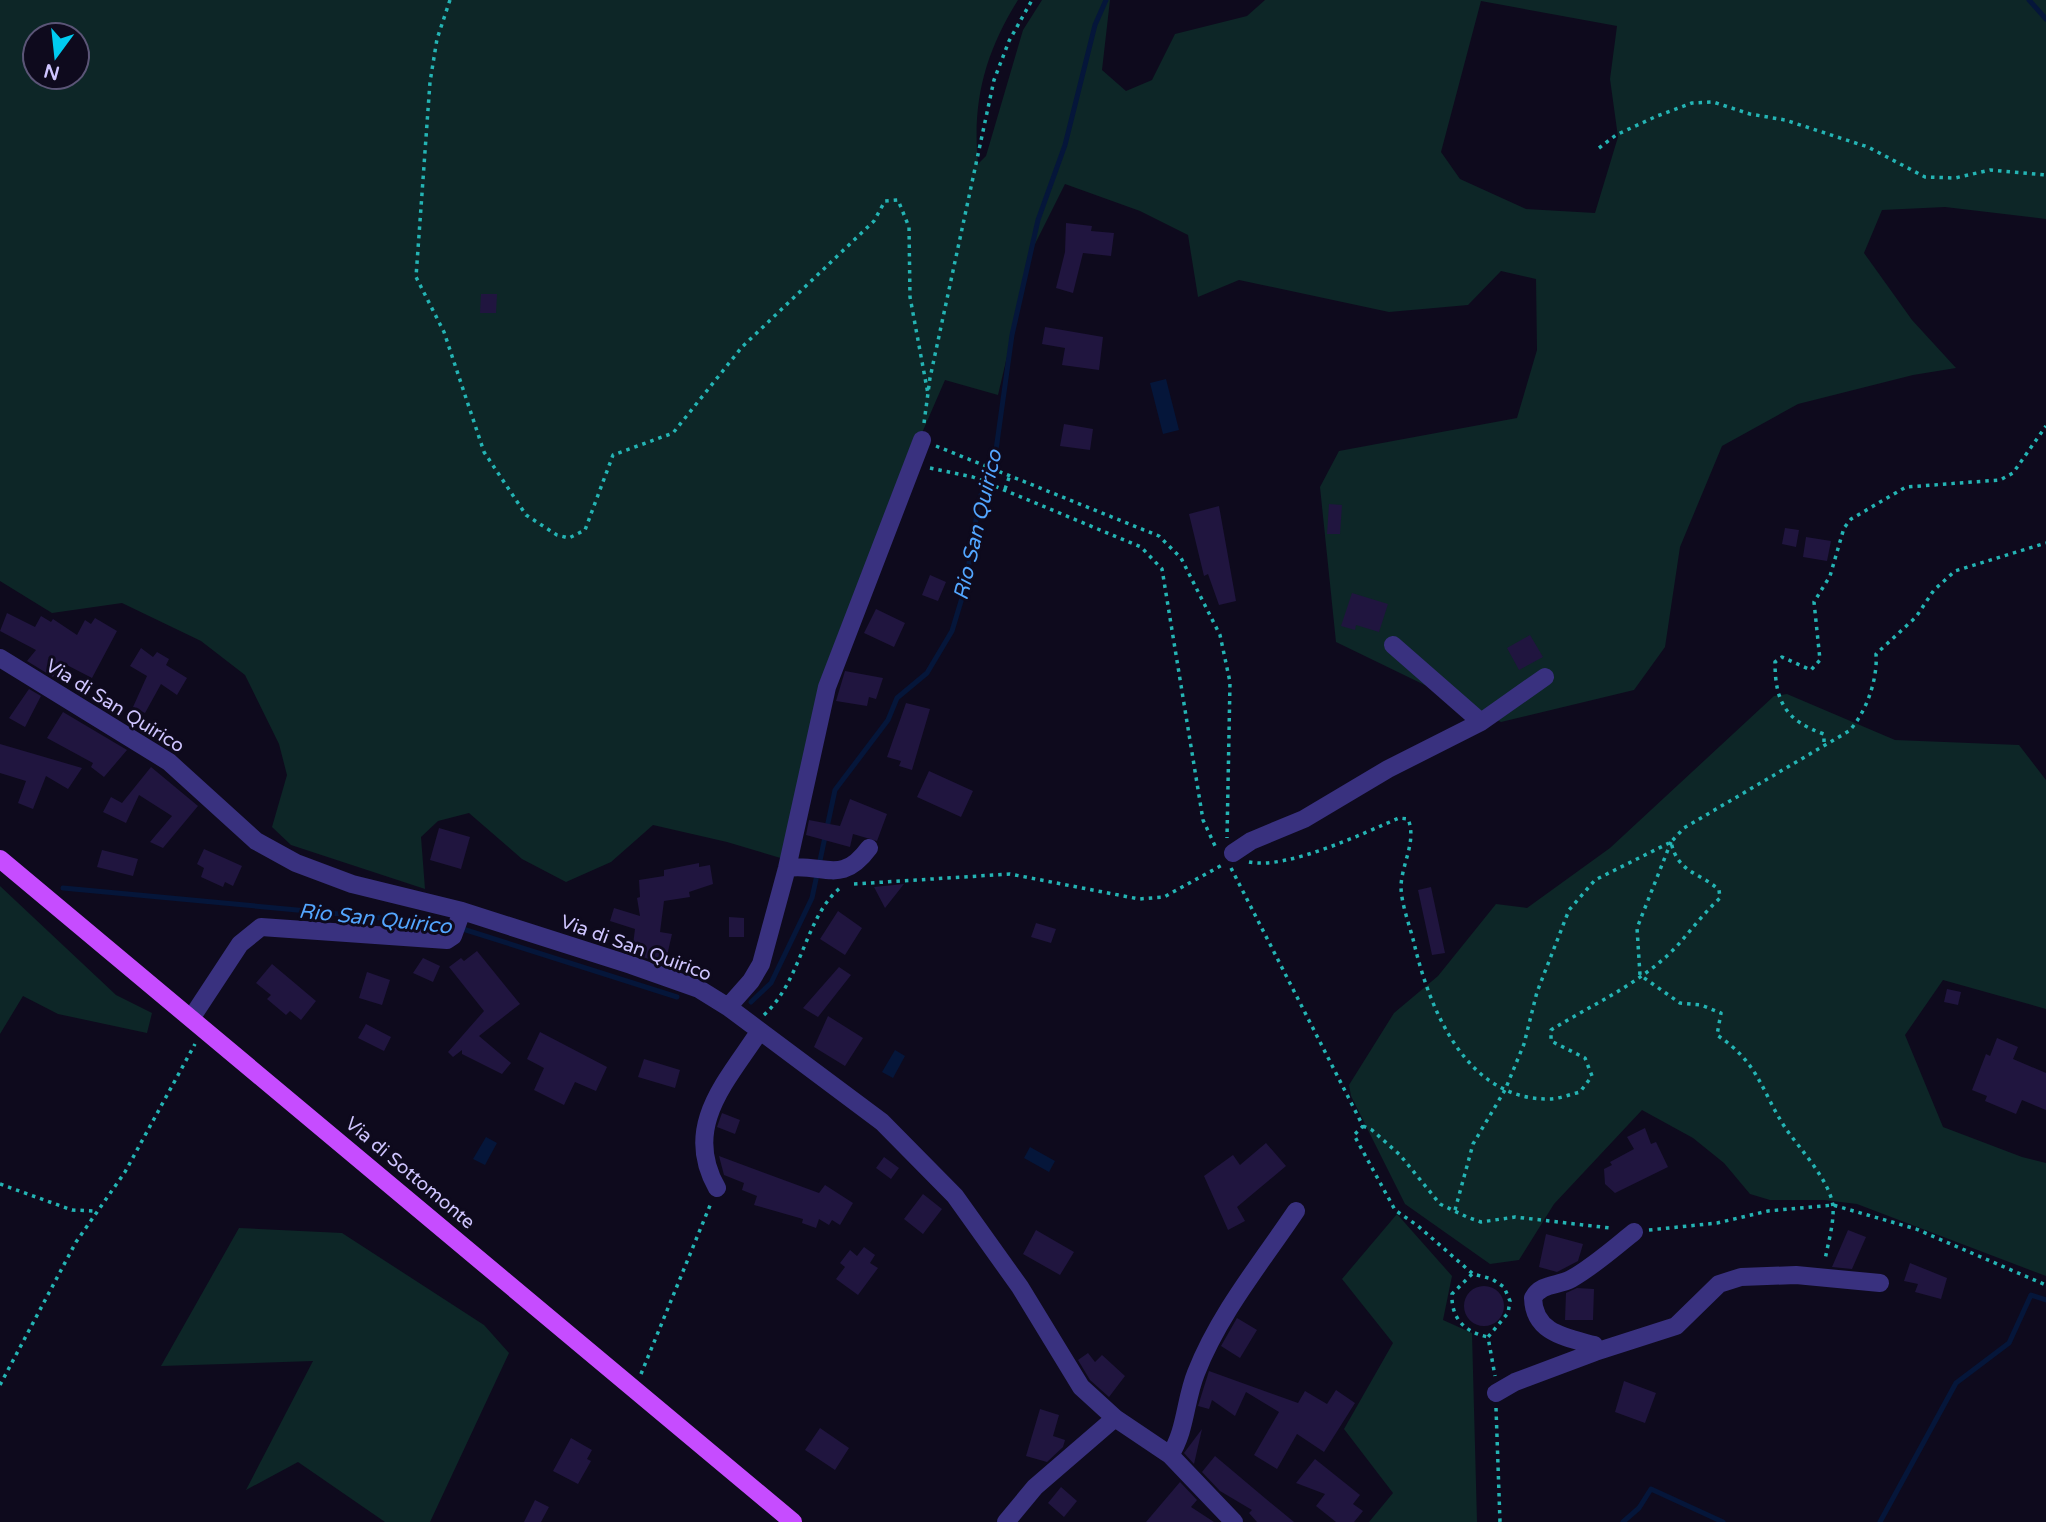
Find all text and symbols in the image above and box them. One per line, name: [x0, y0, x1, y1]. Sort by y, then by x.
north arrow: [21, 21, 91, 91]
text: N: [42, 59, 62, 84]
water label: Rio San Quirico: [949, 446, 1008, 603]
street label: Via di San Quirico: [42, 655, 188, 757]
water label: Rio San Quirico: [297, 899, 454, 940]
street label: Via di San Quirico: [557, 910, 715, 986]
street label: Via di Sottomonte: [341, 1112, 479, 1234]

